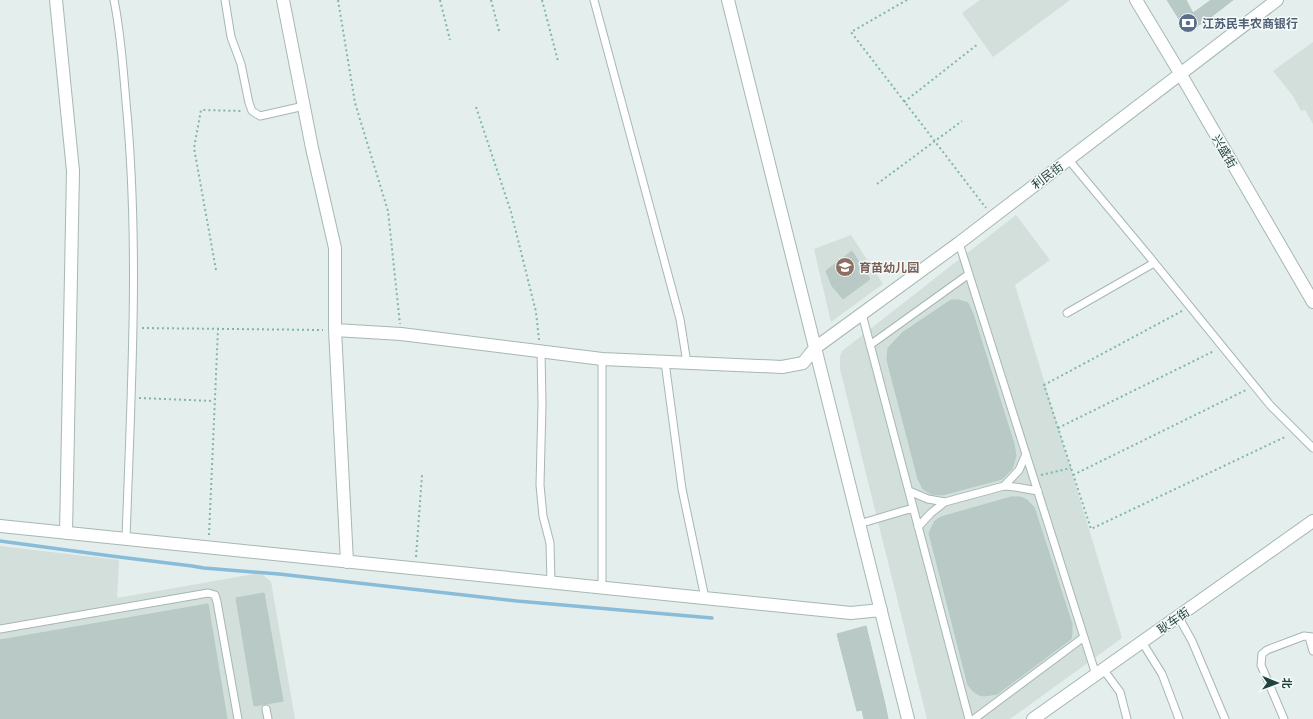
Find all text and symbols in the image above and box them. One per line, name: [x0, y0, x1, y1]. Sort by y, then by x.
bank icon: 江苏民丰农商银行: [1177, 12, 1199, 34]
place label: 江苏民丰农商银行: [1202, 16, 1298, 30]
street label: 兴盛街: [1210, 132, 1240, 170]
street label: 利民街: [1028, 159, 1066, 191]
school or university icon: 育苗幼儿园: [834, 256, 856, 278]
place label: 育苗幼儿园: [859, 260, 919, 274]
street label: 耿车街: [1154, 604, 1192, 636]
north arrow: [1257, 663, 1297, 703]
text: 北: [1281, 678, 1294, 689]

